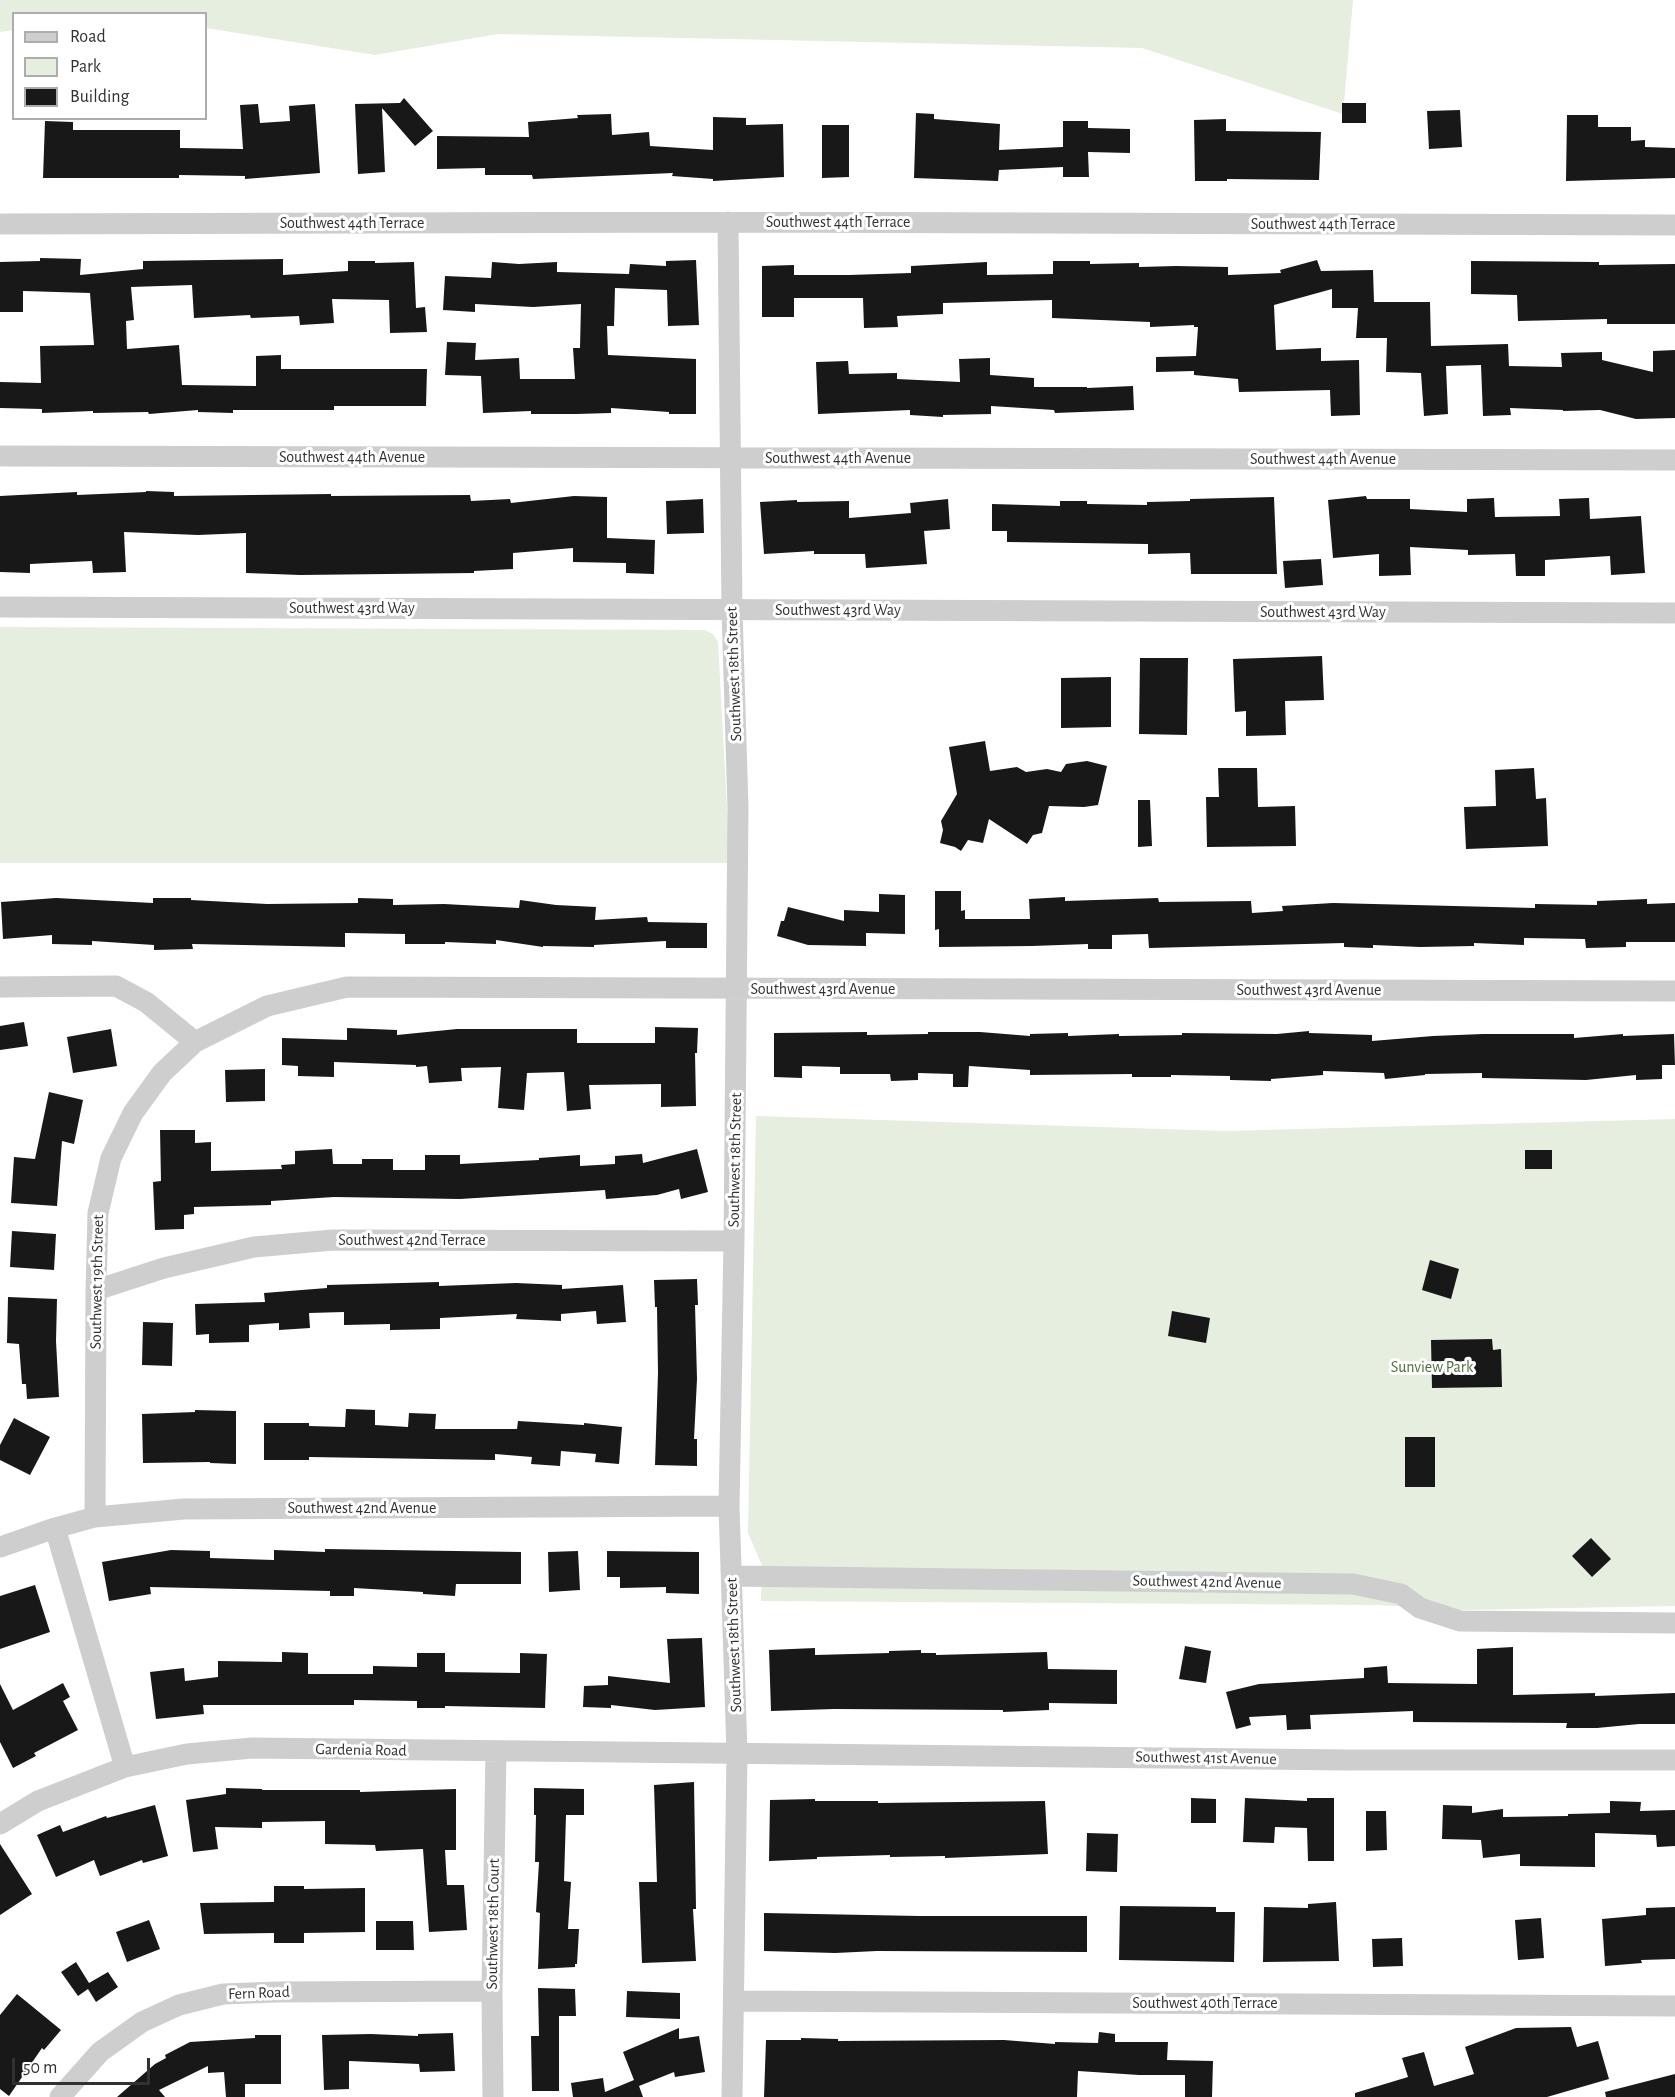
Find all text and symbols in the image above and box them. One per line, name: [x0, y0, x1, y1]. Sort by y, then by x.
legend: [12, 12, 207, 120]
text: Road: [70, 28, 106, 46]
text: Park: [70, 58, 101, 76]
text: Building: [70, 88, 129, 106]
street label: Southwest 44th Terrace: [766, 212, 910, 232]
street label: Southwest 44th Terrace: [280, 213, 424, 233]
street label: Southwest 44th Terrace: [1251, 214, 1395, 234]
street label: Southwest 44th Avenue: [279, 447, 425, 467]
street label: Southwest 44th Avenue: [765, 448, 911, 468]
street label: Southwest 44th Avenue: [1250, 449, 1396, 469]
street label: Southwest 43rd Way: [289, 598, 415, 618]
street label: Southwest 43rd Way: [775, 600, 901, 620]
street label: Southwest 43rd Way: [1260, 602, 1386, 622]
street label: Southwest 18th Street: [722, 606, 746, 742]
street label: Southwest 43rd Avenue: [751, 979, 895, 999]
street label: Southwest 43rd Avenue: [1237, 980, 1381, 1000]
street label: Southwest 18th Street: [724, 1092, 746, 1228]
street label: Southwest 19th Street: [86, 1214, 108, 1350]
street label: Southwest 42nd Terrace: [338, 1230, 486, 1250]
park label: Sunview Park: [1391, 1357, 1473, 1377]
street label: Southwest 42nd Avenue: [288, 1498, 436, 1518]
street label: Southwest 42nd Avenue: [1132, 1571, 1282, 1593]
street label: Southwest 18th Street: [722, 1577, 746, 1713]
street label: Gardenia Road: [315, 1740, 407, 1760]
street label: Southwest 41st Avenue: [1135, 1747, 1277, 1769]
street label: Southwest 18th Court: [482, 1858, 504, 1990]
street label: Fern Road: [228, 1982, 290, 2004]
street label: Southwest 40th Terrace: [1132, 1993, 1278, 2013]
scale bar: [15, 2046, 153, 2084]
text: 50 m: [23, 2059, 57, 2077]

